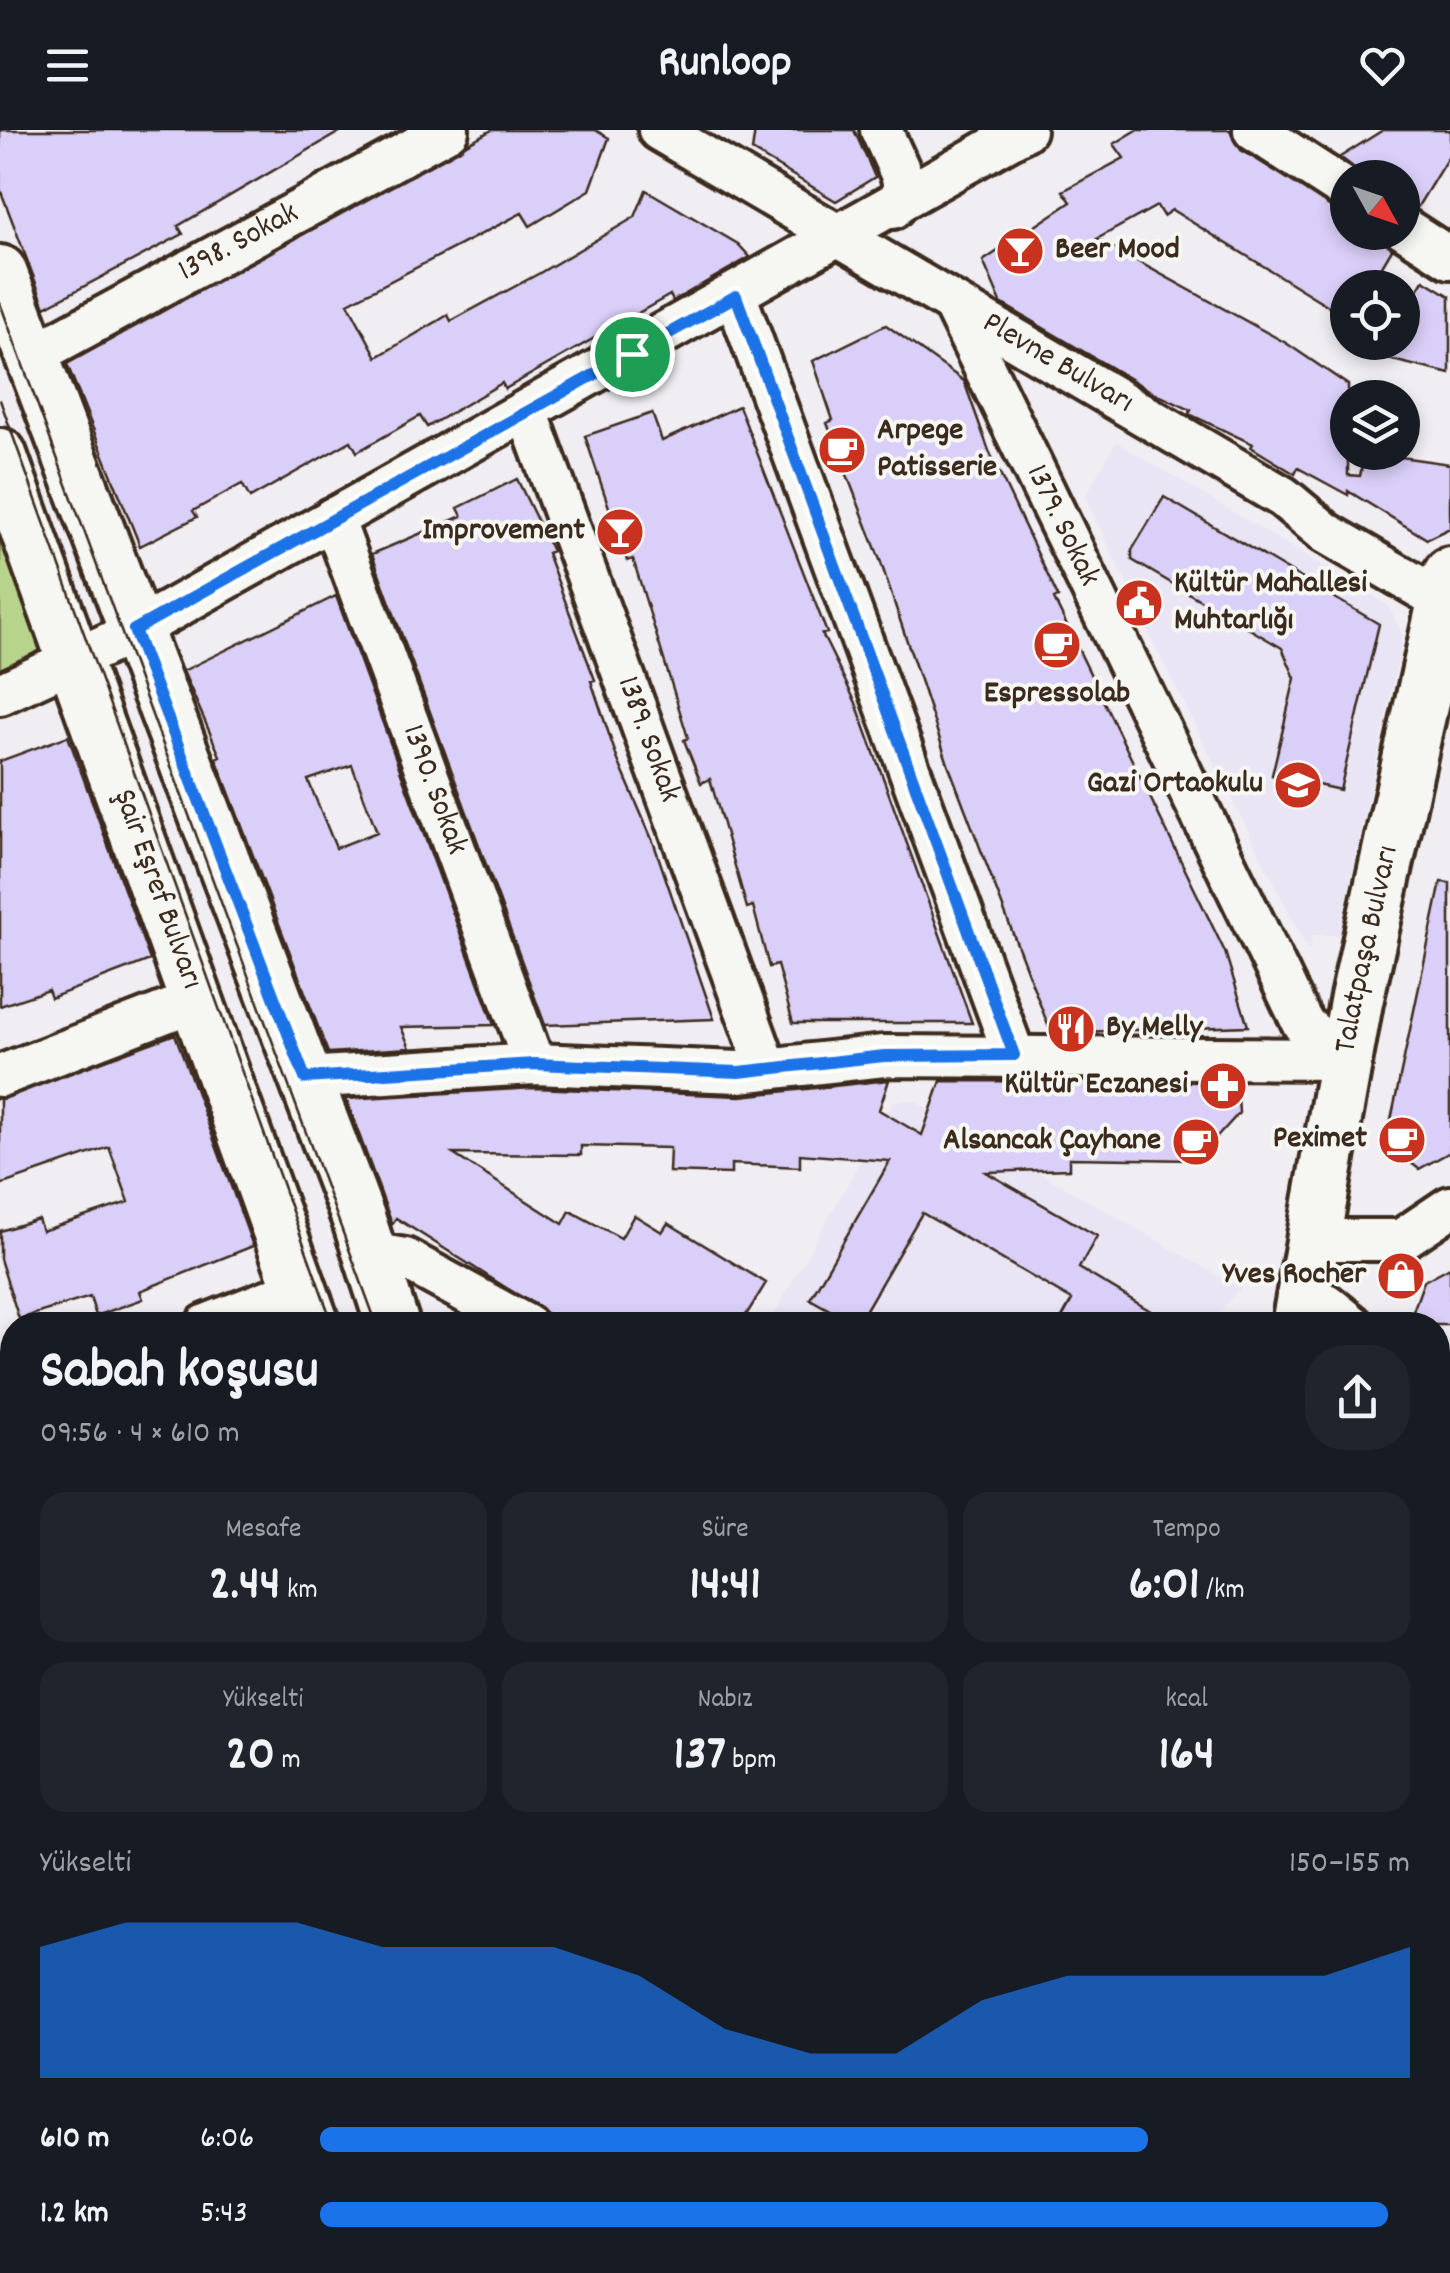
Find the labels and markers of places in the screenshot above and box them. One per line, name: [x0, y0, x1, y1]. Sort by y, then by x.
bar icon: Beer Mood: [994, 225, 1046, 277]
place label: Beer Mood: [1055, 228, 1180, 274]
pin: [590, 312, 675, 397]
place label: Arpege Patisserie: [877, 409, 997, 492]
cafe icon: Arpege Patisserie: [816, 424, 868, 476]
bar icon: Improvement: [594, 506, 646, 558]
place label: Improvement: [422, 509, 585, 555]
place label: Kültür Mahallesi Muhtarlığı: [1174, 562, 1367, 645]
public building icon: Kültür Mahallesi Muhtarlığı: [1113, 577, 1165, 629]
cafe icon: Espressolab: [1031, 619, 1083, 671]
place label: Espressolab: [984, 672, 1130, 718]
school or university icon: Gazi Ortaokulu: [1272, 759, 1324, 811]
place label: Gazi Ortaokulu: [1087, 762, 1263, 808]
restaurant icon: By Melly: [1045, 1003, 1097, 1055]
place label: By Melly: [1106, 1006, 1204, 1052]
pharmacy icon: Kültür Eczanesi: [1197, 1060, 1249, 1112]
place label: Kültür Eczanesi: [1004, 1063, 1188, 1109]
cafe icon: Peximet: [1376, 1114, 1428, 1166]
cafe icon: Alsancak Çayhane: [1170, 1116, 1222, 1168]
place label: Peximet: [1273, 1117, 1367, 1163]
place label: Alsancak Çayhane: [943, 1119, 1161, 1165]
shop icon: Yves Rocher: [1375, 1250, 1427, 1302]
place label: Yves Rocher: [1222, 1253, 1367, 1299]

